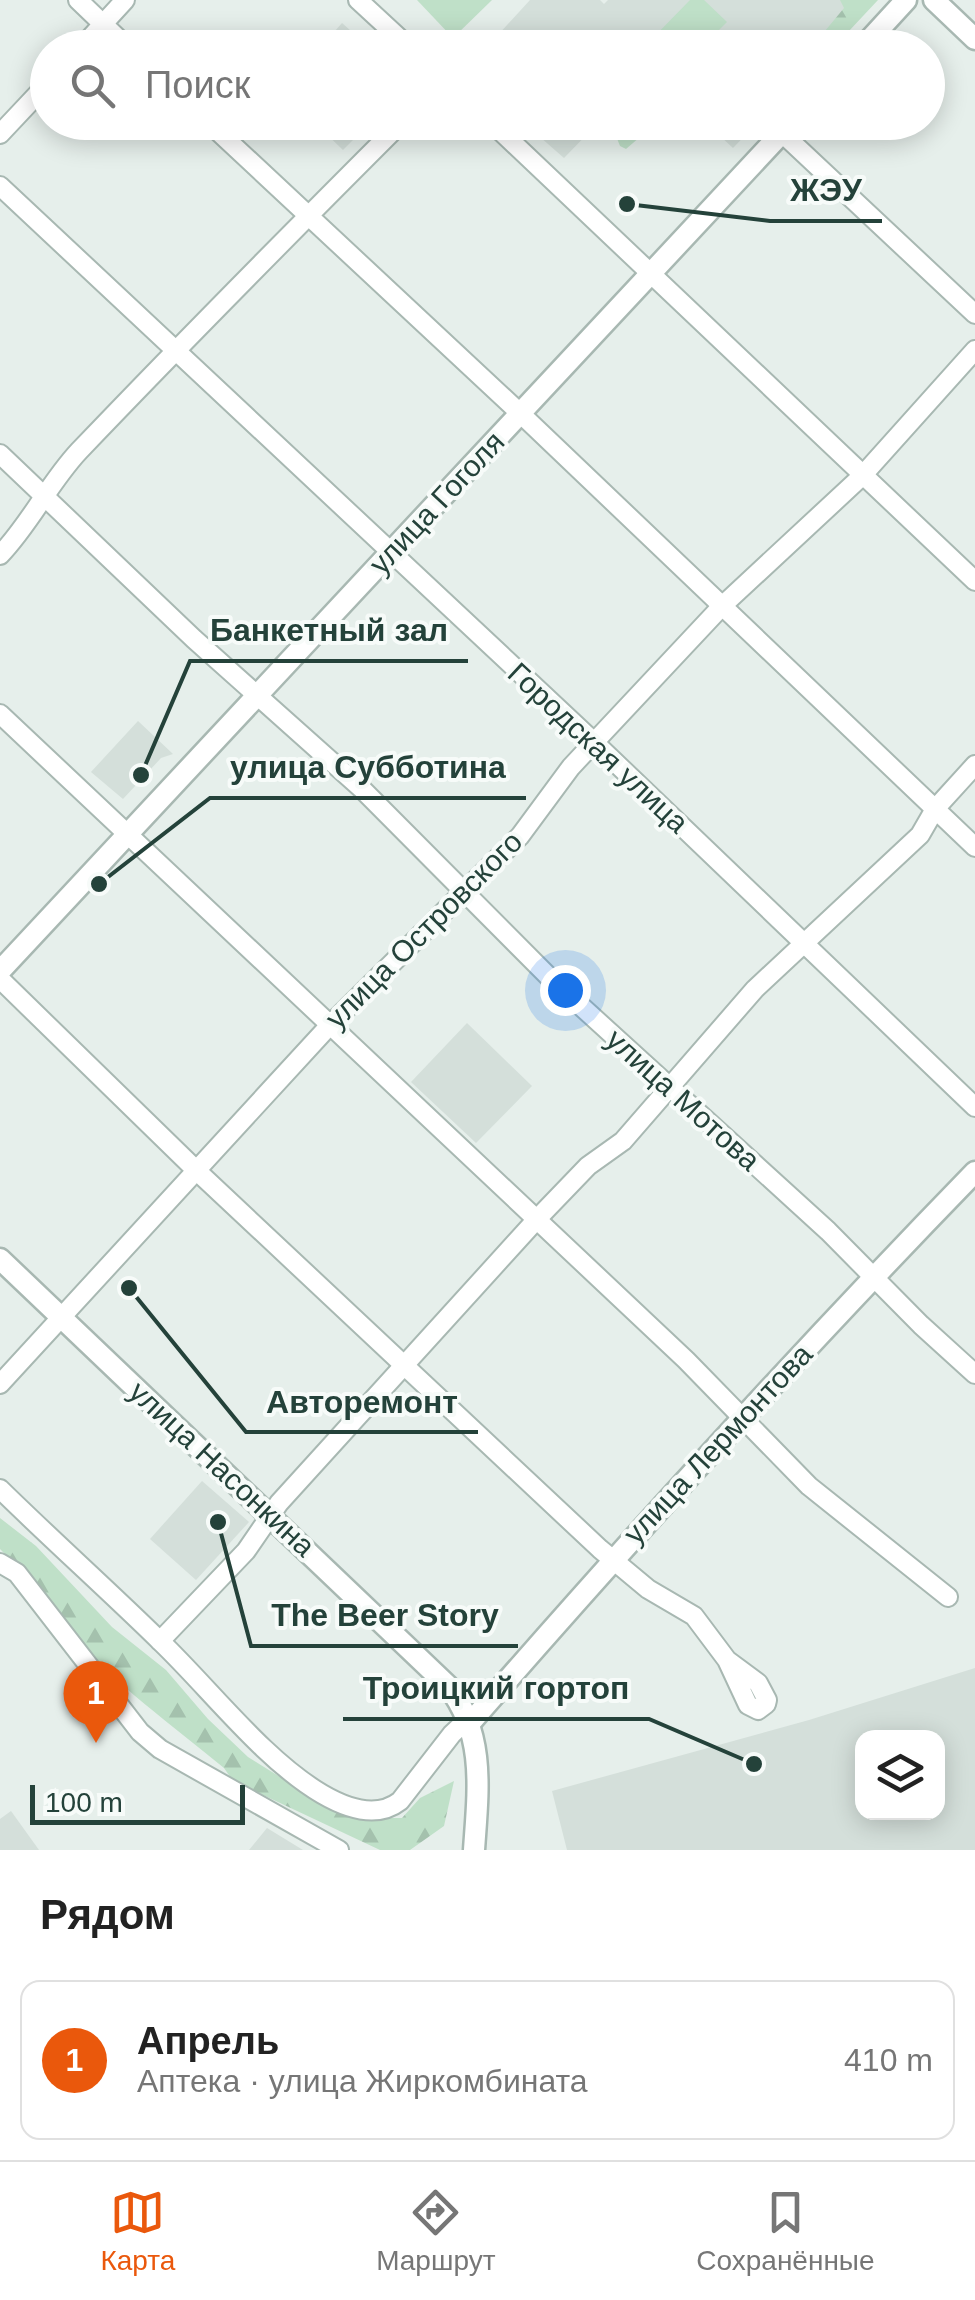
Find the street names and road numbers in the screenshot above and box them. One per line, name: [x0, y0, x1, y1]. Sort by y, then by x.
street label: улица Гоголя: [363, 425, 511, 580]
street label: Городская улица: [502, 656, 695, 840]
street label: улица Островского: [319, 825, 529, 1035]
street label: улица Мотова: [600, 1022, 767, 1177]
street label: улица Лермонтова: [617, 1337, 819, 1550]
street label: улица Насонкина: [123, 1374, 322, 1563]

